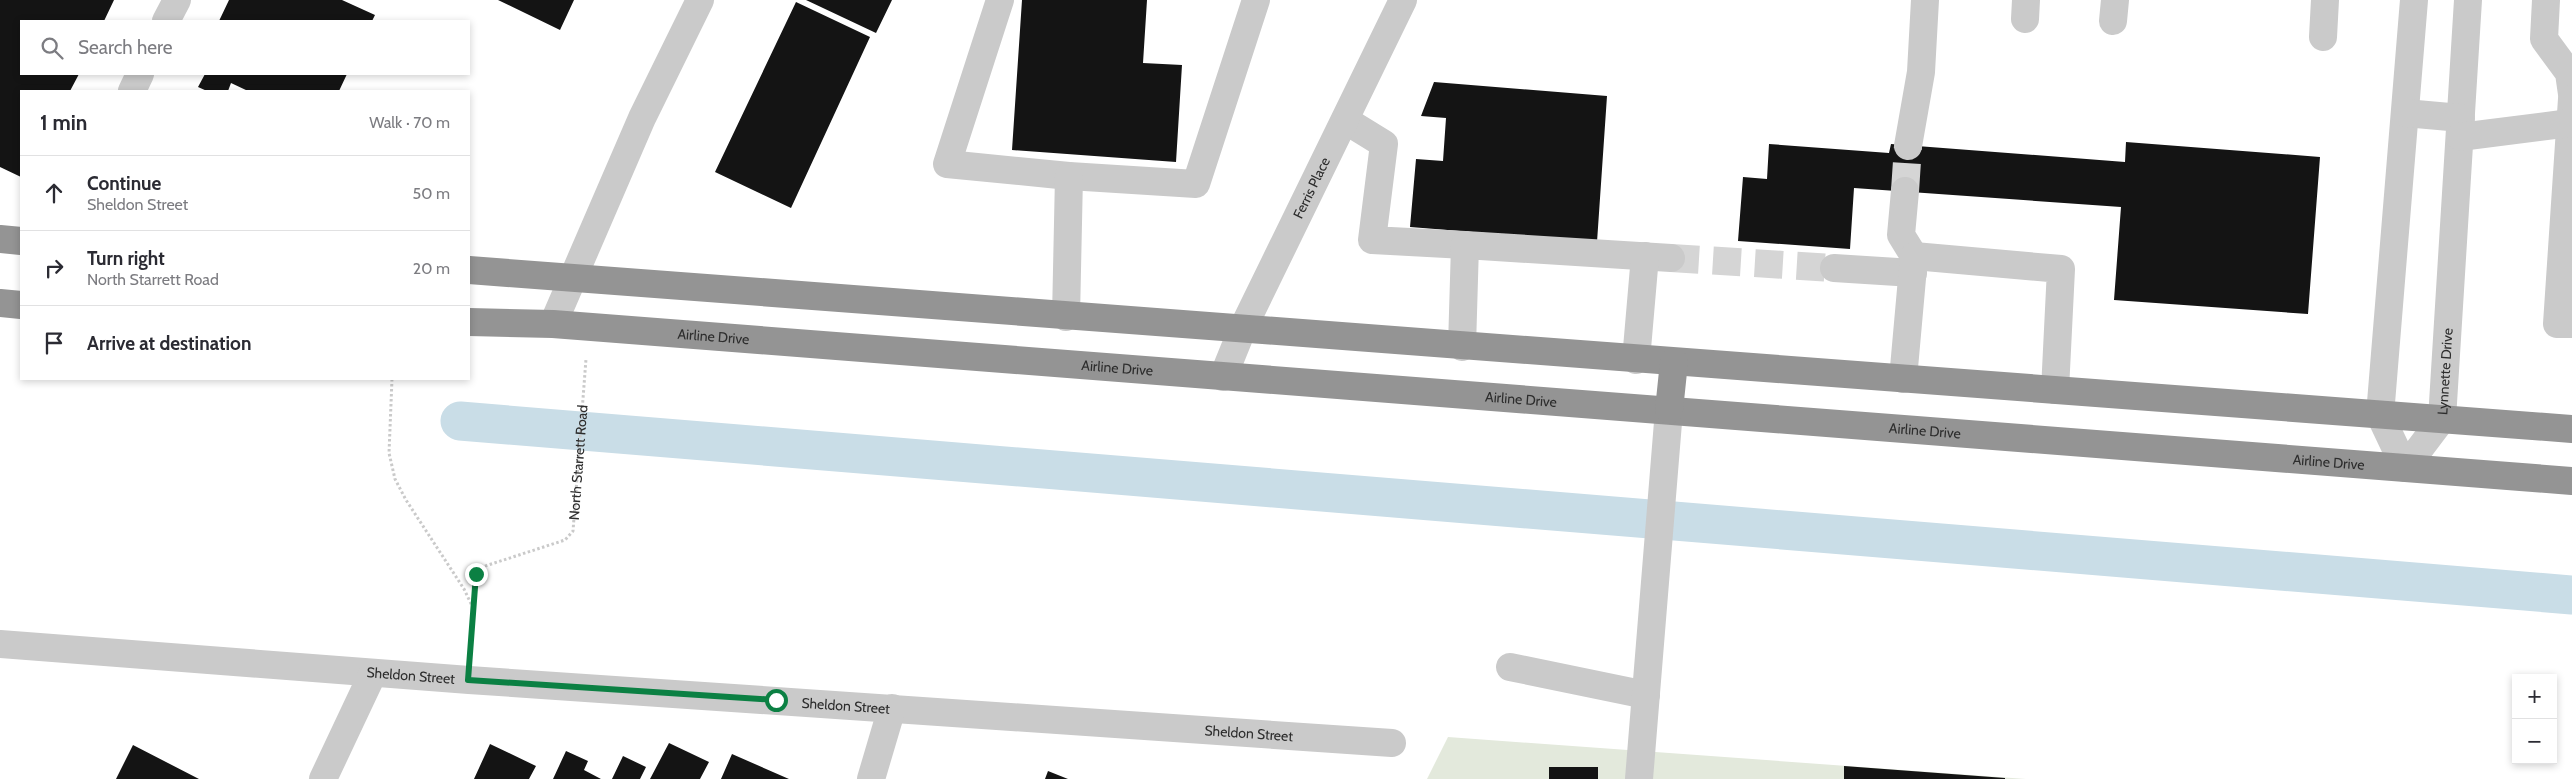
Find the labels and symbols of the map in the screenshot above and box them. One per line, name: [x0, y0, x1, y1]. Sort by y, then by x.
street label: Ferris Place: [1289, 154, 1334, 221]
street label: Airline Drive: [677, 325, 750, 348]
street label: Lynnette Drive: [2433, 327, 2457, 415]
street label: Airline Drive: [1081, 356, 1154, 380]
street label: Airline Drive: [1485, 388, 1558, 411]
street label: North Starrett Road: [565, 404, 592, 521]
street label: Airline Drive: [1888, 419, 1961, 442]
street label: Airline Drive: [2292, 450, 2365, 474]
route end: [465, 563, 488, 586]
street label: Sheldon Street: [366, 663, 456, 688]
route start: [765, 689, 788, 712]
street label: Sheldon Street: [801, 694, 891, 718]
street label: Sheldon Street: [1204, 721, 1294, 745]

